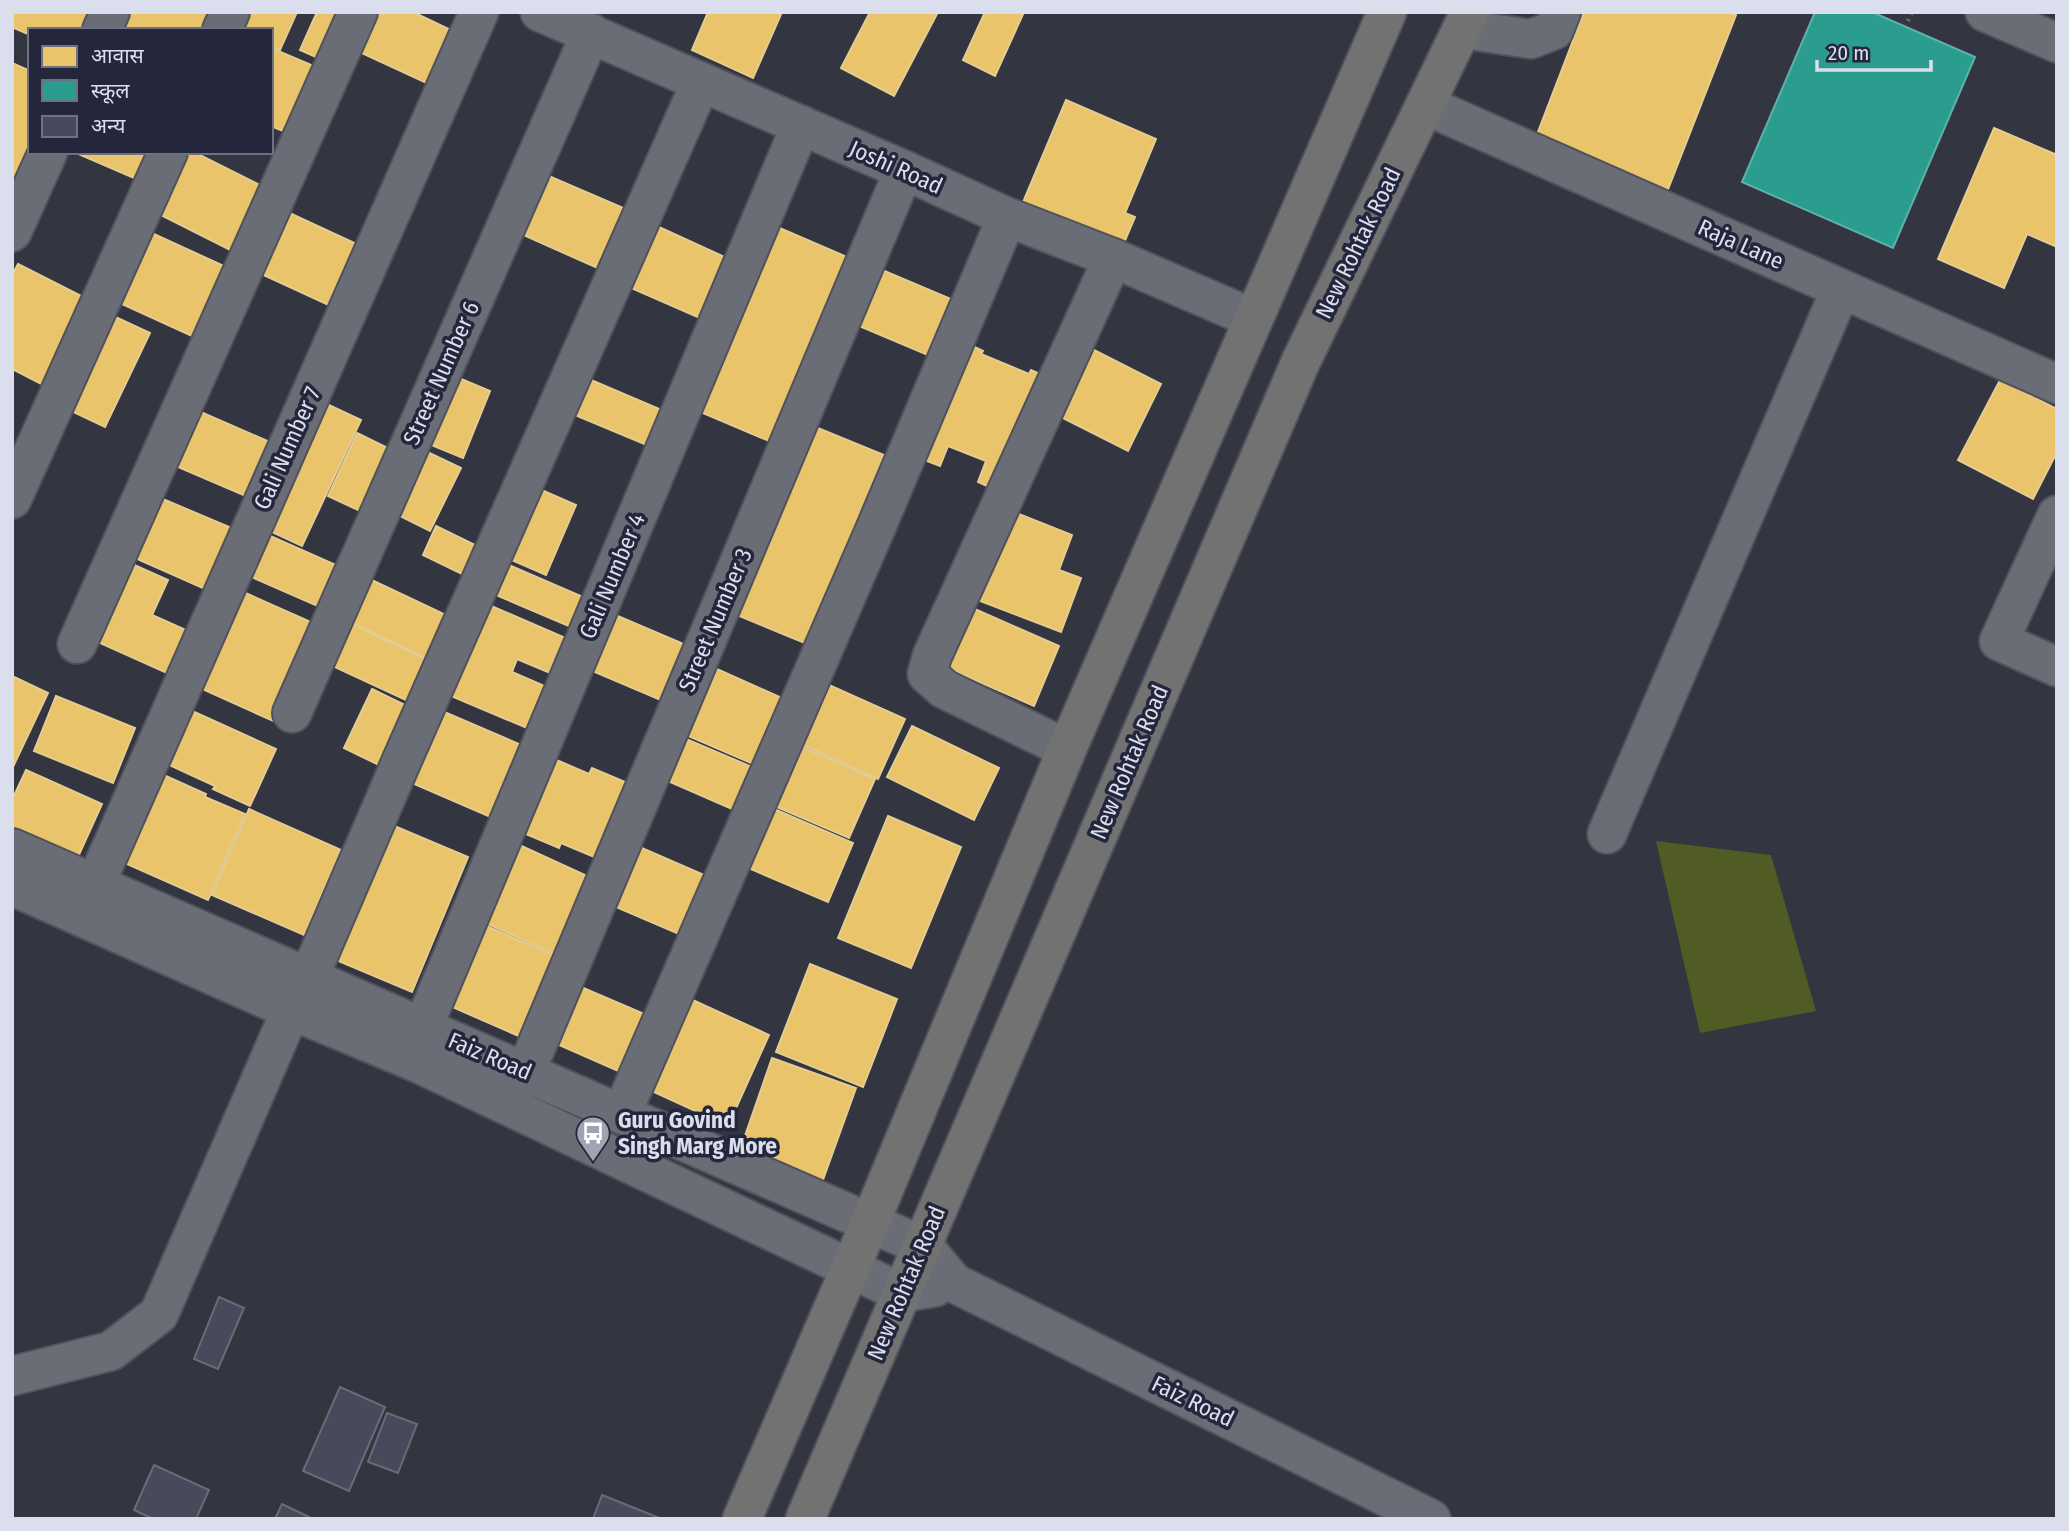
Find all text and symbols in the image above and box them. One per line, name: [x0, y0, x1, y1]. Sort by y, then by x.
legend: [28, 28, 273, 154]
scale bar: [1817, 28, 1931, 72]
text: 20 m: [1828, 40, 1869, 66]
text: आवास: [91, 43, 145, 69]
text: स्कूल: [91, 78, 130, 104]
text: अन्य: [91, 113, 126, 139]
street label: Joshi Road: [845, 134, 947, 200]
street label: New Rohtak Road: [1309, 163, 1407, 323]
street label: Raja Lane: [1694, 213, 1788, 275]
street label: Street Number 6: [397, 297, 485, 449]
street label: Gali Number 7: [247, 382, 327, 514]
street label: Gali Number 4: [573, 509, 651, 643]
street label: Street Number 3: [672, 544, 758, 696]
street label: New Rohtak Road: [1084, 681, 1174, 843]
street label: Faiz Road: [444, 1026, 536, 1086]
place label: Guru Govind Singh Marg More: [618, 1106, 777, 1160]
bus stop icon: Guru Govind Singh Marg More: [574, 1114, 612, 1163]
street label: New Rohtak Road: [861, 1202, 951, 1364]
street label: Faiz Road: [1147, 1369, 1239, 1433]

